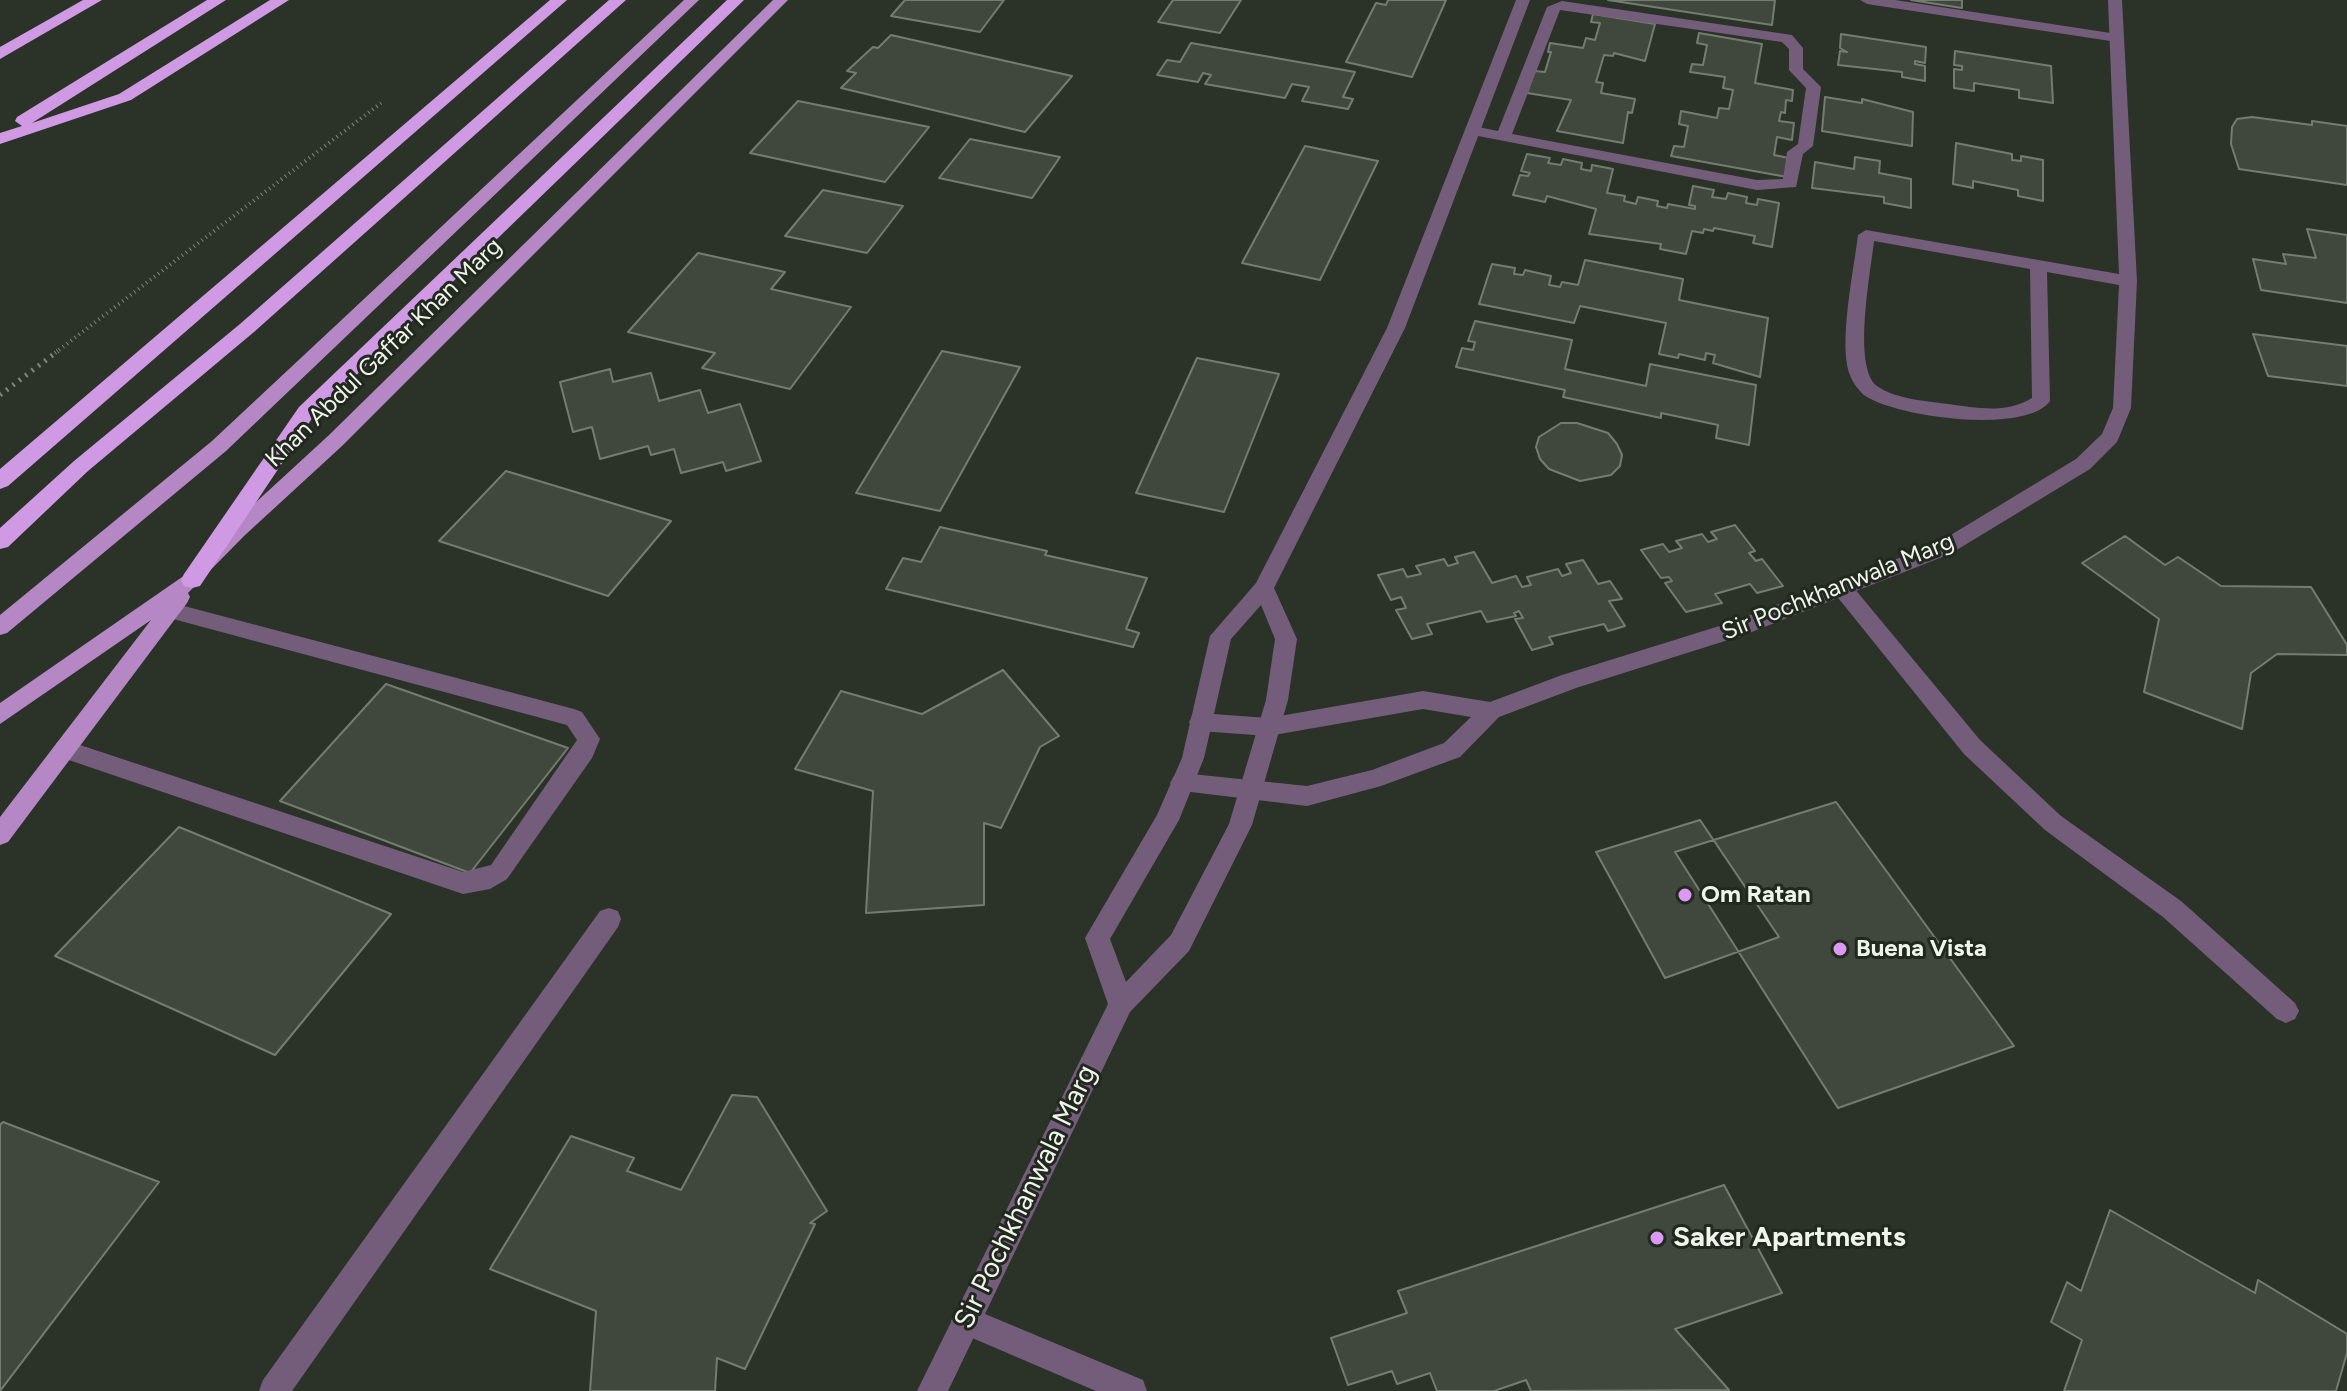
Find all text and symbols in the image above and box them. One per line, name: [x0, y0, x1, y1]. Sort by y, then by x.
street label: Khan Abdul Gaffar Khan Marg: [260, 232, 508, 474]
street label: Sir Pochkhanwala Marg: [1718, 527, 1958, 647]
place label: Om Ratan: [1701, 881, 1811, 909]
marker: Om Ratan: [1676, 886, 1694, 904]
place label: Buena Vista: [1856, 935, 1987, 963]
marker: Buena Vista: [1831, 940, 1849, 958]
street label: Sir Pochkhanwala Marg: [948, 1060, 1104, 1334]
place label: Saker Apartments: [1673, 1221, 1906, 1255]
marker: Saker Apartments: [1648, 1229, 1666, 1247]

